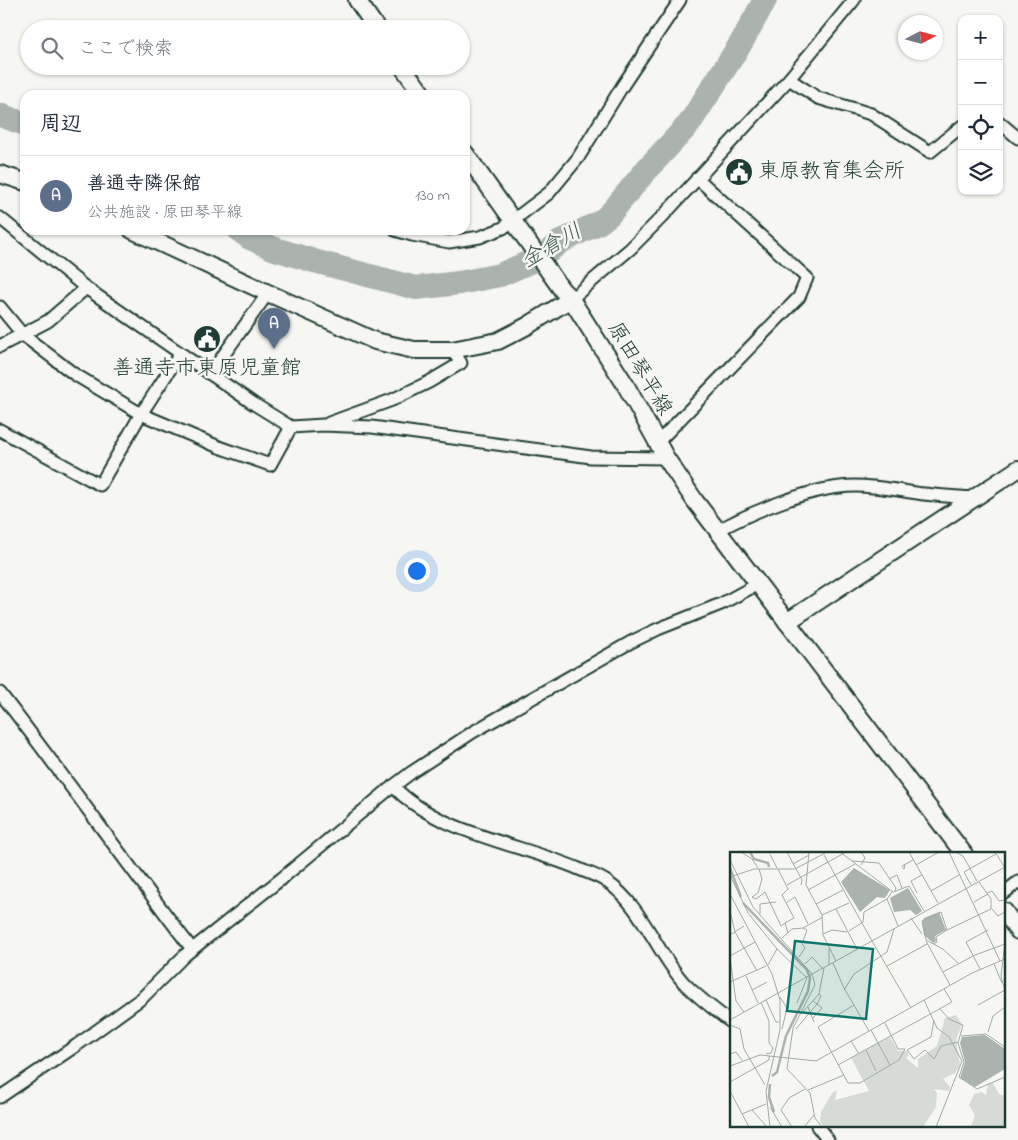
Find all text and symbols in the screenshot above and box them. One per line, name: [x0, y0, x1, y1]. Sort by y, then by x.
north arrow: [898, 15, 943, 60]
map controls: [958, 15, 1003, 195]
button: +: [958, 15, 1003, 60]
search box: [20, 20, 470, 75]
icon: search: [38, 34, 66, 62]
text: ここで検索: [78, 36, 173, 63]
button: −: [958, 60, 1003, 105]
button: locate: [958, 105, 1003, 150]
text: 周辺: [40, 110, 82, 140]
button: layers: [958, 150, 1003, 195]
public building icon: 東原教育集会所: [724, 157, 754, 187]
place label: 東原教育集会所: [758, 157, 905, 187]
text: 善通寺隣保館: [87, 171, 201, 198]
text: A: [51, 184, 61, 208]
text: 130 m: [415, 184, 450, 208]
text: 公共施設 · 原田琴平線: [87, 201, 242, 225]
water label: 金倉川: [515, 217, 589, 277]
pin: A: [258, 308, 290, 349]
street label: 原田琴平線: [599, 316, 679, 422]
public building icon: 善通寺市東原児童館: [192, 324, 222, 354]
place label: 善通寺市東原児童館: [113, 354, 302, 384]
your location: [404, 558, 430, 584]
inset map: [730, 852, 1006, 1128]

